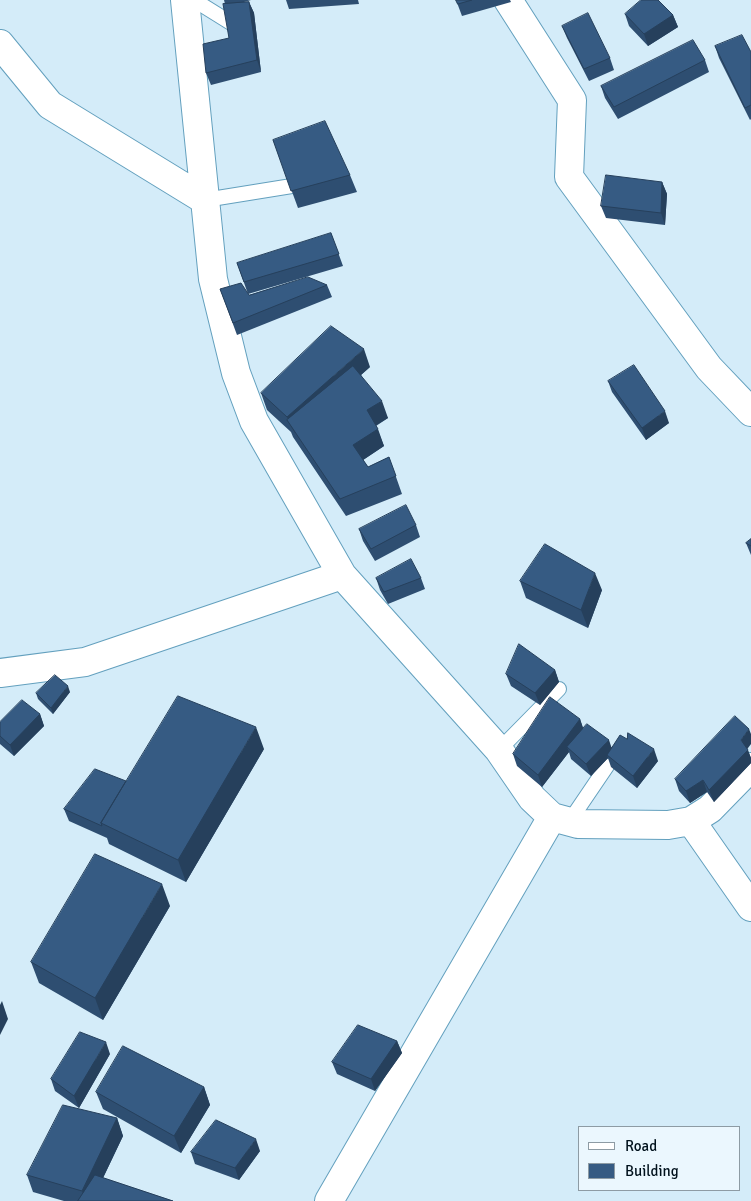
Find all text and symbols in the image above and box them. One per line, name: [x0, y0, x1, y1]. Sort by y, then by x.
legend: [578, 1126, 741, 1191]
text: Road: [625, 1137, 657, 1155]
text: Building: [625, 1162, 679, 1180]

